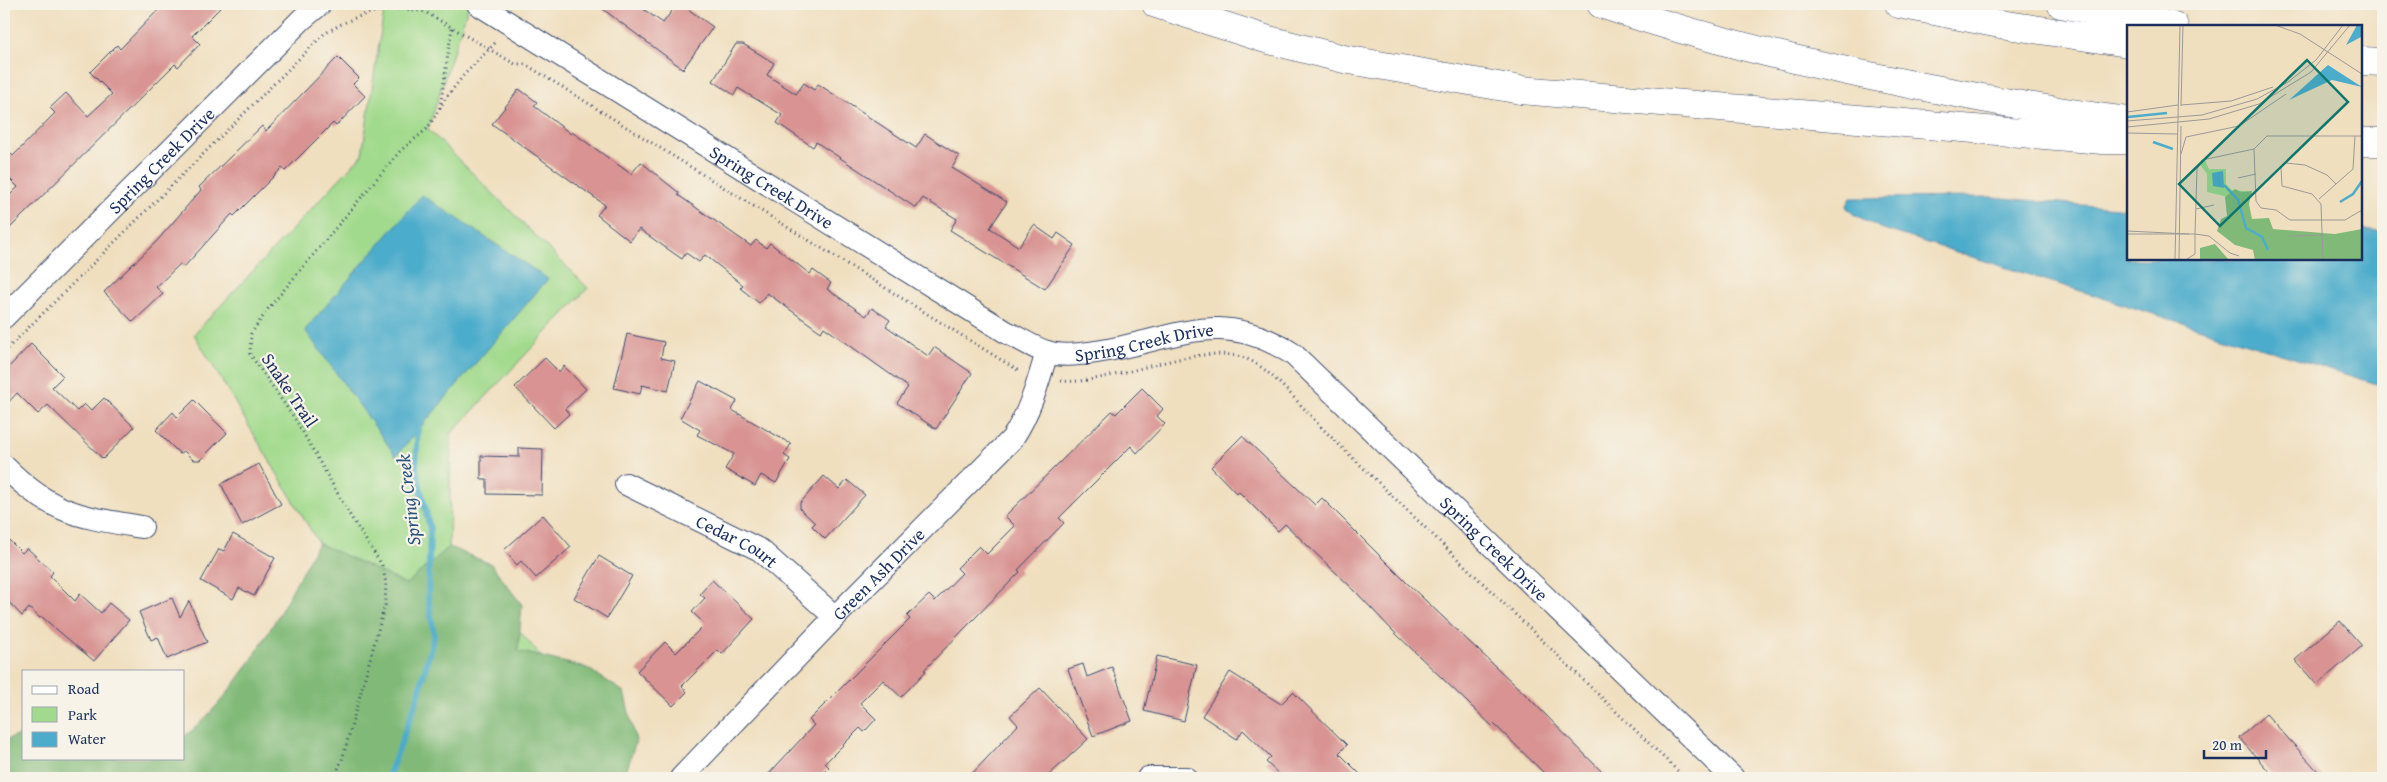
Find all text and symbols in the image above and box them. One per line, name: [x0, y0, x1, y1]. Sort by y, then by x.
inset map: [2127, 25, 2362, 260]
street label: Spring Creek Drive: [101, 100, 221, 220]
street label: Spring Creek Drive: [705, 138, 839, 235]
street label: Spring Creek Drive: [1074, 315, 1214, 368]
street label: Snake Trail: [255, 347, 325, 433]
water label: Spring Creek: [388, 452, 427, 547]
street label: Spring Creek Drive: [1434, 489, 1555, 607]
street label: Cedar Court: [692, 507, 785, 574]
street label: Green Ash Drive: [826, 521, 931, 626]
legend: [22, 670, 185, 760]
text: Road: [68, 678, 99, 699]
text: Park: [68, 704, 97, 725]
scale bar: [2204, 727, 2267, 759]
text: Water: [68, 728, 106, 749]
text: 20 m: [2212, 734, 2243, 755]

